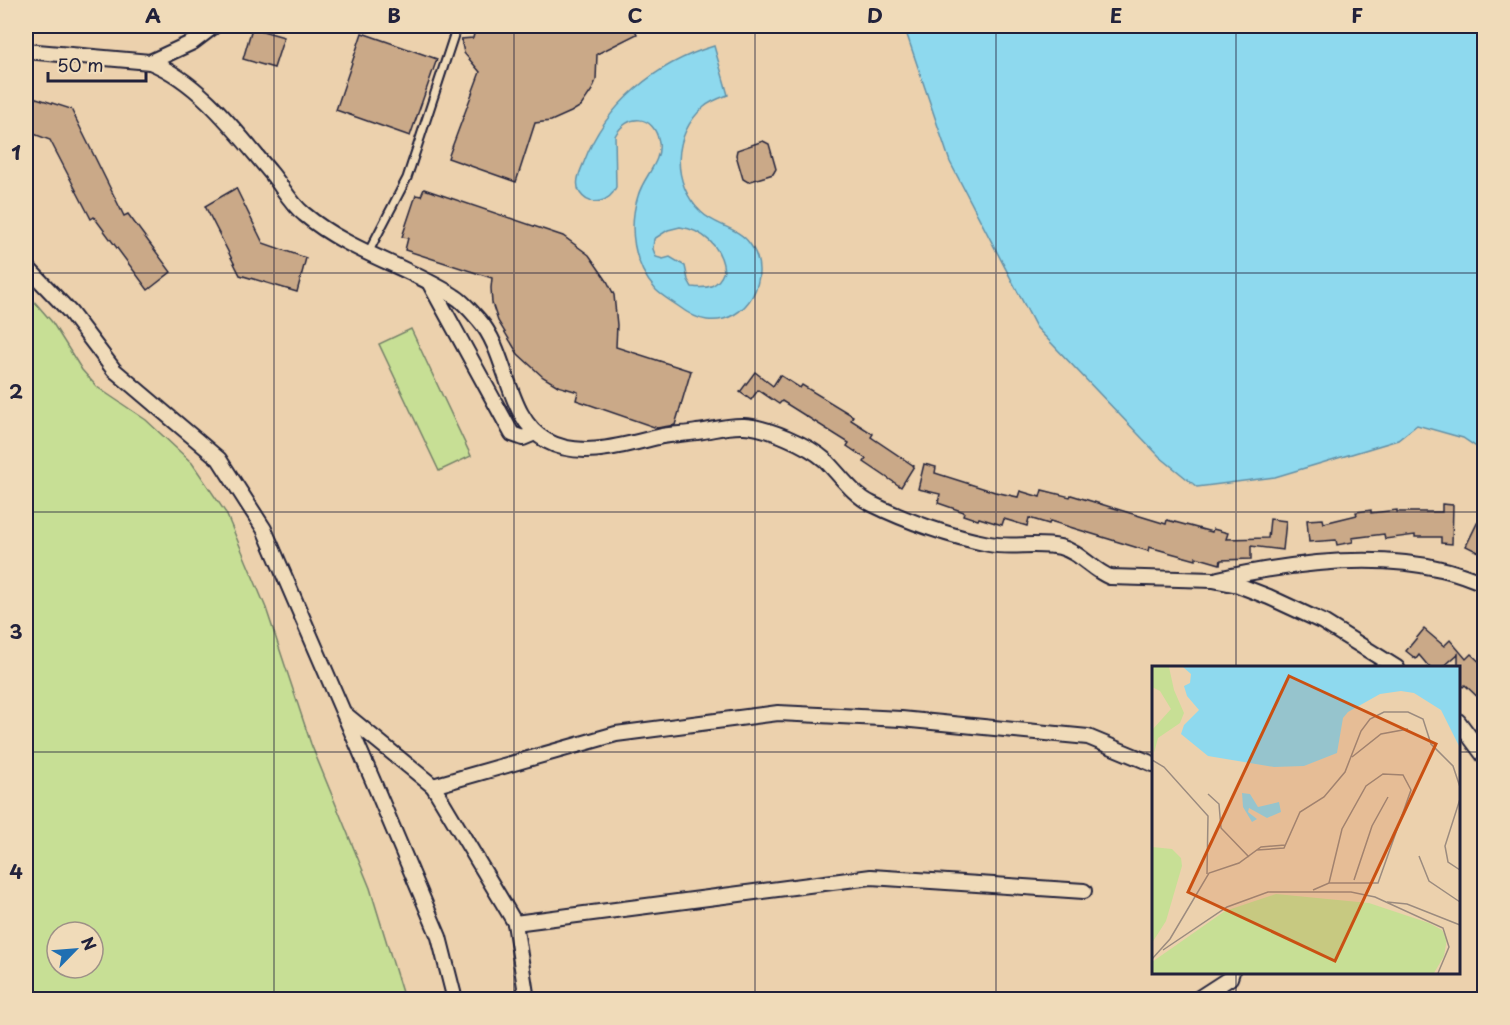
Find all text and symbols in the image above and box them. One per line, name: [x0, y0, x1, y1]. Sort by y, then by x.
text: A: [145, 0, 161, 30]
text: B: [387, 0, 401, 30]
text: C: [627, 0, 643, 30]
text: D: [867, 0, 883, 30]
text: E: [1110, 0, 1122, 30]
text: F: [1351, 0, 1363, 30]
scale bar: [48, 45, 146, 83]
text: 50 m: [57, 51, 104, 78]
text: 1: [11, 137, 21, 167]
text: 2: [9, 376, 23, 406]
text: 3: [9, 616, 23, 646]
inset map: [1152, 666, 1459, 974]
text: 4: [9, 856, 23, 886]
north arrow: [45, 920, 105, 980]
text: N: [76, 932, 103, 954]

